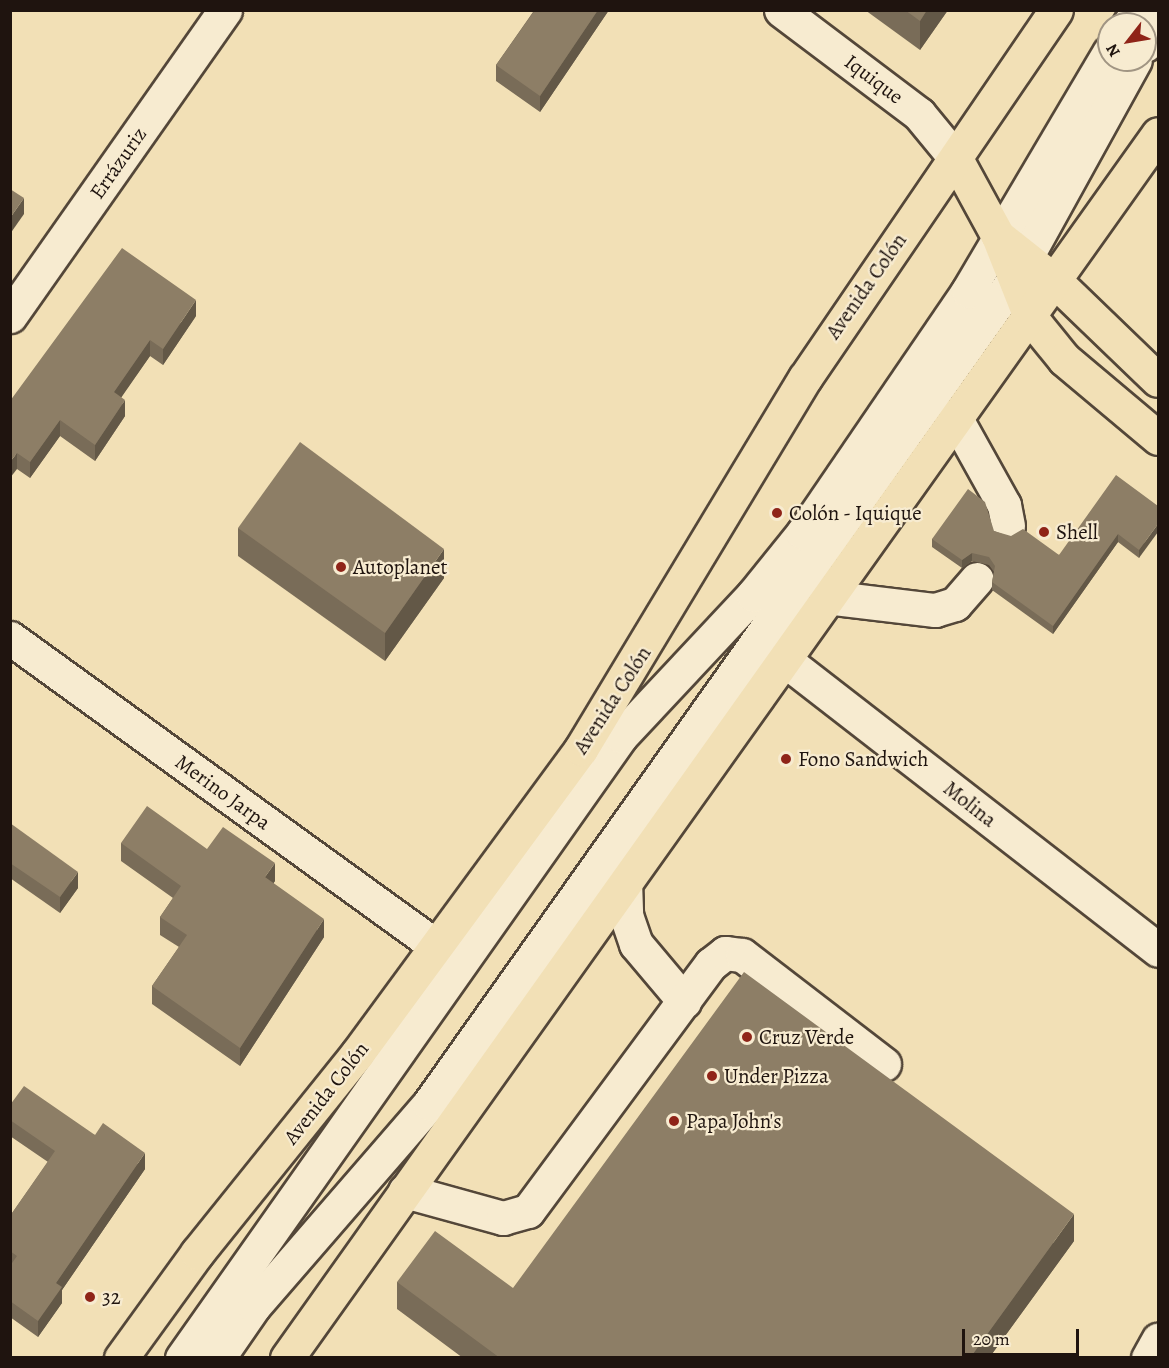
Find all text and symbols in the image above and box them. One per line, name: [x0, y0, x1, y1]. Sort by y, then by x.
north arrow: [1097, 12, 1157, 72]
text: N: [1101, 40, 1126, 61]
street label: Iquique: [840, 49, 908, 109]
street label: Errázuriz: [84, 122, 152, 204]
street label: Avenida Colón: [820, 228, 912, 344]
place label: Colón - Iquique: [789, 500, 922, 526]
marker: Colón - Iquique: [770, 506, 784, 520]
place label: Shell: [1056, 519, 1098, 545]
marker: Shell: [1037, 525, 1051, 539]
place label: Autoplanet: [353, 554, 447, 580]
marker: Autoplanet: [334, 560, 348, 574]
street label: Avenida Colón: [568, 641, 656, 759]
place label: Fono Sandwich: [798, 746, 929, 772]
street label: Merino Jarpa: [170, 749, 276, 835]
marker: Fono Sandwich: [779, 752, 793, 766]
street label: Molina: [939, 776, 1001, 832]
place label: Cruz Verde: [759, 1024, 854, 1050]
marker: Cruz Verde: [740, 1030, 754, 1044]
street label: Avenida Colón: [278, 1037, 374, 1149]
place label: Under Pizza: [724, 1063, 829, 1089]
marker: Under Pizza: [705, 1069, 719, 1083]
place label: Papa John's: [686, 1108, 782, 1134]
marker: Papa John's: [667, 1114, 681, 1128]
place label: 32: [102, 1284, 121, 1310]
marker: 32: [83, 1290, 97, 1304]
scale bar: [965, 1317, 1082, 1355]
text: 20 m: [973, 1327, 1010, 1351]

